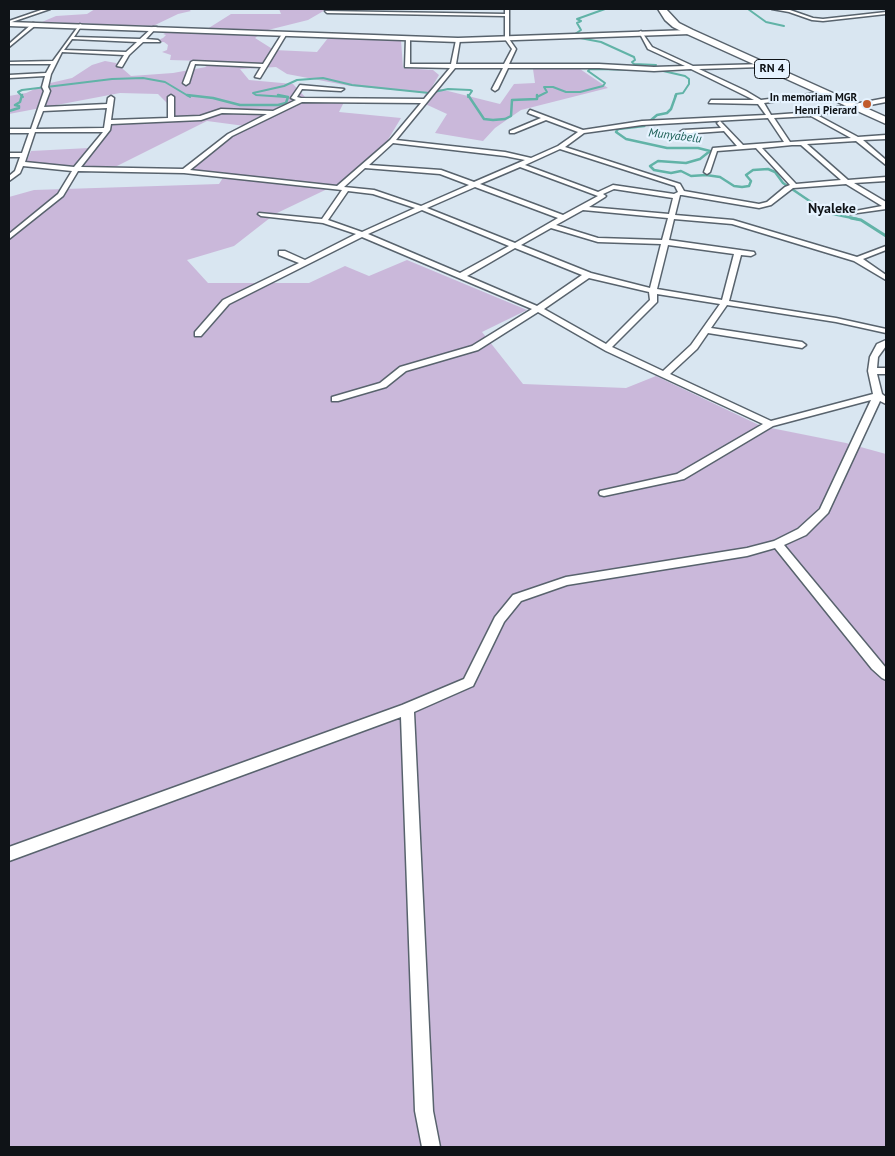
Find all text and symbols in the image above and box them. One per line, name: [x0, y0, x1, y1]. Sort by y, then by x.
road number: RN 4: [754, 60, 790, 78]
place label: In memoriam MGR Henri Pierard: [770, 91, 857, 117]
marker: In memoriam MGR Henri Pierard: [861, 98, 873, 110]
water label: Munyabelu: [648, 126, 702, 146]
district label: Nyaleke: [808, 201, 856, 217]

